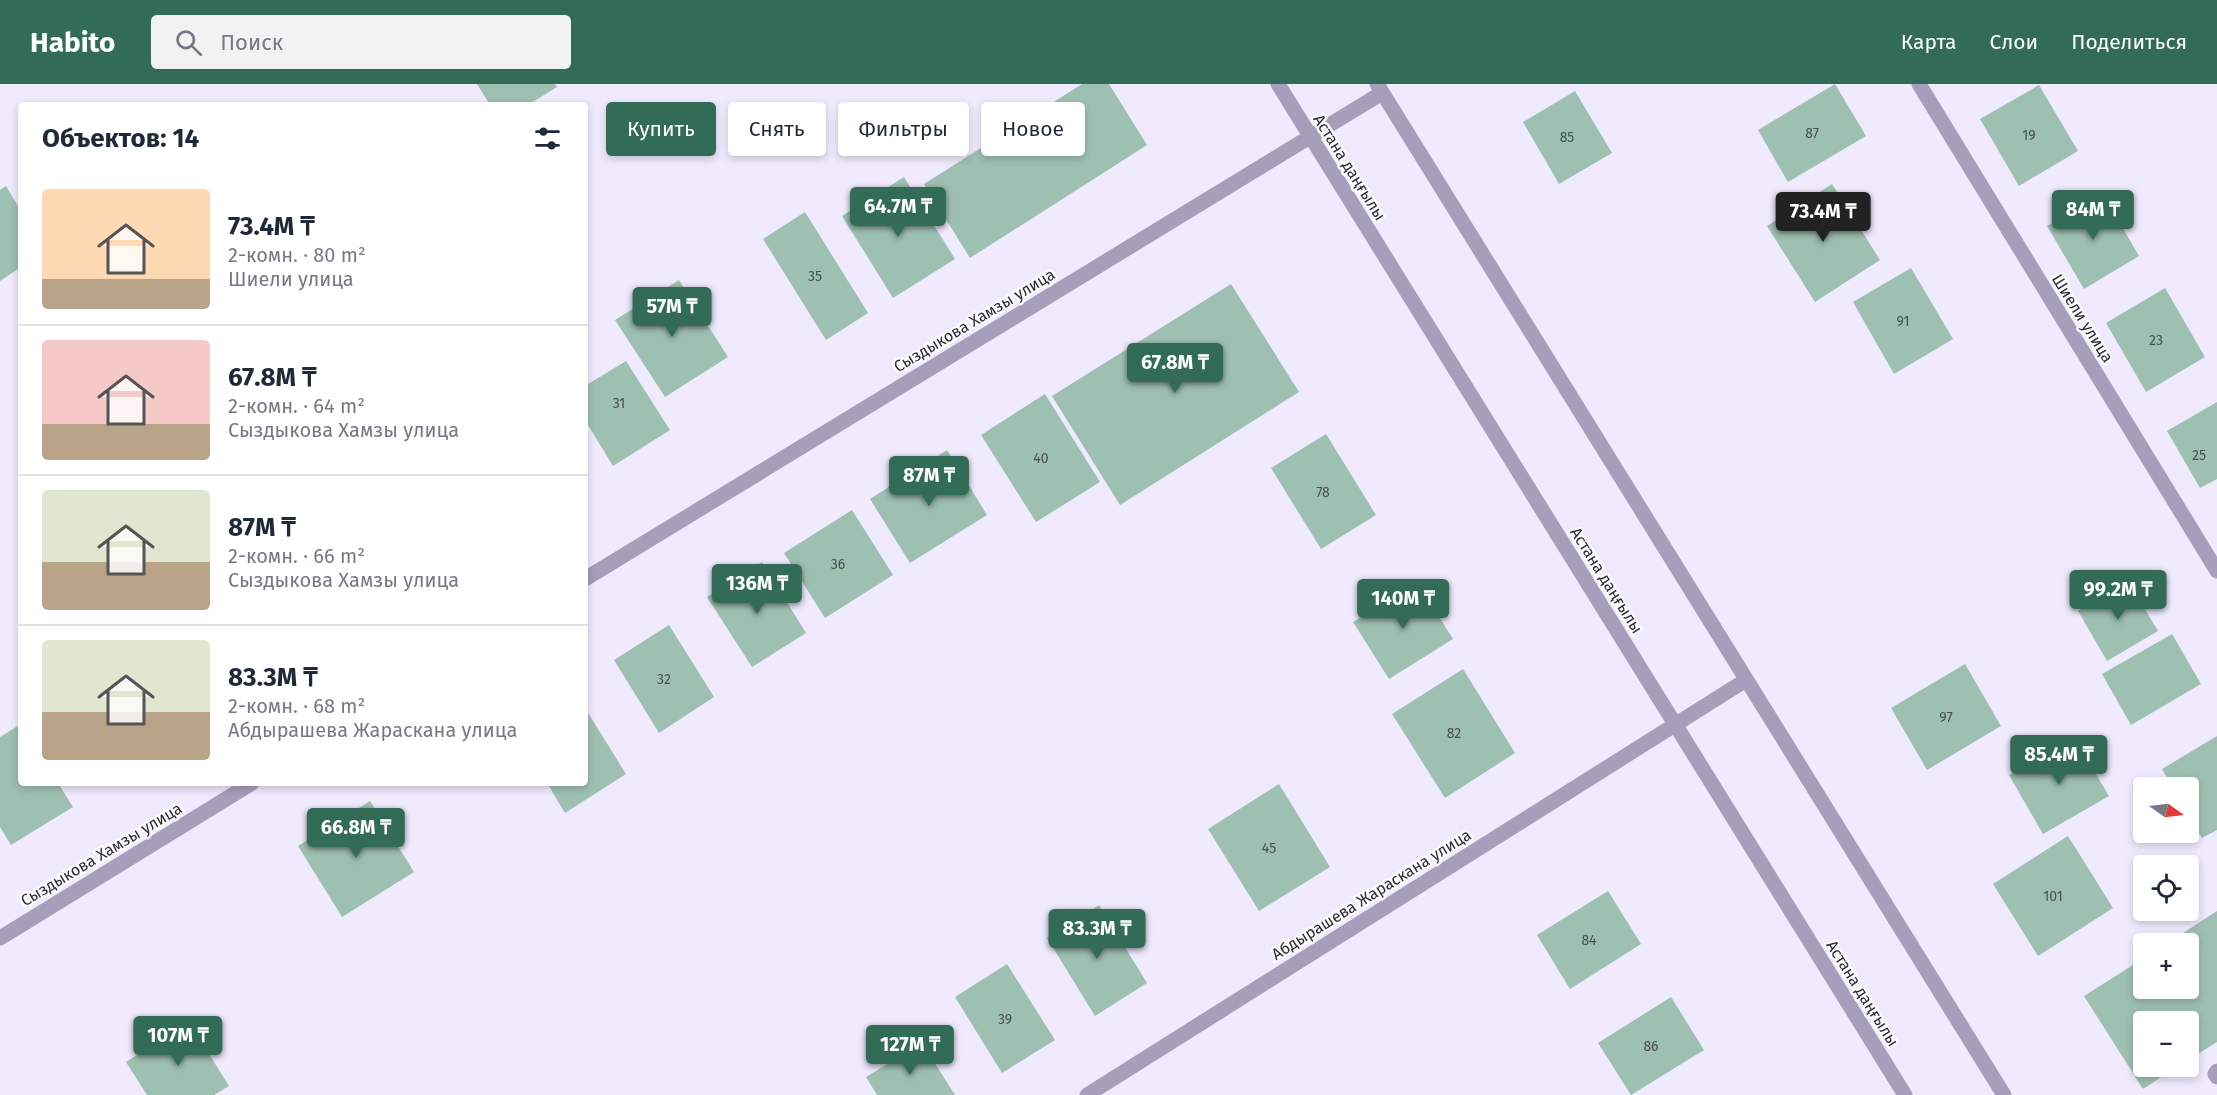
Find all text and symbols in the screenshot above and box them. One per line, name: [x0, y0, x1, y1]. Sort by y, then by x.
search box: [151, 15, 571, 69]
text: Habito: [30, 26, 115, 59]
icon: search: [172, 26, 205, 59]
text: Поиск: [220, 29, 283, 56]
text: Карта: [1901, 29, 1957, 55]
text: Слои: [1990, 29, 2038, 55]
text: Поделиться: [2071, 29, 2187, 55]
chip: Купить: [606, 102, 716, 156]
chip: Снять: [728, 102, 826, 156]
chip: Фильтры: [838, 102, 969, 156]
chip: Новое: [981, 102, 1085, 156]
street label: Астана даңғылы: [1309, 111, 1390, 224]
icon: filters: [531, 122, 564, 155]
text: Объектов: 14: [42, 123, 199, 154]
house number: 87: [1805, 125, 1819, 142]
house number: 19: [2022, 127, 2036, 144]
house number: 85: [1560, 129, 1574, 146]
pin: 64.7M ₸: [843, 187, 953, 238]
pin: 84M ₸: [2051, 190, 2135, 241]
pin: 73.4M ₸: [1768, 192, 1878, 243]
text: 64.7M ₸: [864, 194, 932, 218]
text: 84M ₸: [2066, 197, 2120, 221]
text: 73.4M ₸: [1790, 199, 1856, 223]
text: 73.4M ₸: [228, 211, 315, 242]
icon: home: [90, 213, 162, 285]
text: 2-комн. · 80 m²: [228, 243, 366, 267]
street label: Сыздыкова Хамзы улица: [890, 265, 1058, 376]
text: Шиели улица: [228, 267, 354, 291]
house number: 35: [808, 268, 822, 285]
street label: Шиели улица: [2048, 271, 2117, 366]
pin: 57M ₸: [630, 287, 714, 338]
text: 57M ₸: [647, 294, 697, 318]
house number: 91: [1896, 313, 1910, 330]
house number: 23: [2149, 332, 2163, 349]
pin: 67.8M ₸: [1120, 343, 1230, 394]
text: 67.8M ₸: [1141, 350, 1209, 374]
text: 67.8M ₸: [228, 362, 316, 393]
icon: home: [90, 364, 162, 436]
text: 2-комн. · 64 m²: [228, 394, 365, 418]
house number: 31: [613, 395, 625, 412]
text: Сыздыкова Хамзы улица: [228, 418, 459, 442]
house number: 25: [2192, 447, 2206, 464]
house number: 40: [1033, 450, 1049, 467]
pin: 87M ₸: [887, 456, 971, 507]
text: 87M ₸: [903, 463, 955, 487]
house number: 78: [1316, 484, 1330, 501]
text: 87M ₸: [228, 512, 296, 543]
icon: home: [90, 514, 162, 586]
street label: Астана даңғылы: [1566, 524, 1647, 637]
text: 2-комн. · 66 m²: [228, 544, 365, 568]
house number: 36: [831, 556, 845, 573]
pin: 136M ₸: [708, 564, 806, 615]
text: Сыздыкова Хамзы улица: [228, 568, 459, 592]
pin: 99.2M ₸: [2063, 570, 2173, 621]
text: 136M ₸: [726, 571, 788, 595]
text: 99.2M ₸: [2084, 577, 2152, 601]
pin: 140M ₸: [1354, 579, 1452, 630]
text: 140M ₸: [1371, 586, 1435, 610]
text: 83.3M ₸: [228, 662, 318, 693]
icon: home: [90, 664, 162, 736]
house number: 32: [657, 671, 671, 688]
text: 2-комн. · 68 m²: [228, 694, 365, 718]
house number: 97: [1939, 709, 1953, 726]
text: Абдырашева Жараскана улица: [228, 718, 517, 742]
house number: 82: [1447, 725, 1461, 742]
pin: 85.4M ₸: [2004, 735, 2114, 786]
text: 85.4M ₸: [2024, 742, 2094, 766]
north arrow: [2133, 777, 2199, 843]
map controls: [2133, 777, 2199, 1077]
street label: Сыздыкова Хамзы улица: [17, 799, 185, 910]
pin: 66.8M ₸: [301, 808, 411, 859]
text: 66.8M ₸: [321, 815, 391, 839]
street label: Абдырашева Жараскана улица: [1268, 825, 1474, 964]
house number: 45: [1262, 840, 1276, 857]
button: locate: [2133, 855, 2199, 921]
house number: 101: [2043, 888, 2063, 905]
pin: 83.3M ₸: [1042, 909, 1152, 960]
text: 83.3M ₸: [1063, 916, 1131, 940]
house number: 84: [1581, 932, 1597, 949]
button: +: [2133, 933, 2199, 999]
street label: Астана даңғылы: [1822, 937, 1903, 1050]
house number: 39: [998, 1011, 1012, 1028]
button: −: [2133, 1011, 2199, 1077]
pin: 107M ₸: [129, 1016, 227, 1067]
text: 107M ₸: [147, 1023, 209, 1047]
pin: 127M ₸: [861, 1025, 959, 1076]
text: 127M ₸: [880, 1032, 940, 1056]
house number: 86: [1643, 1038, 1659, 1055]

